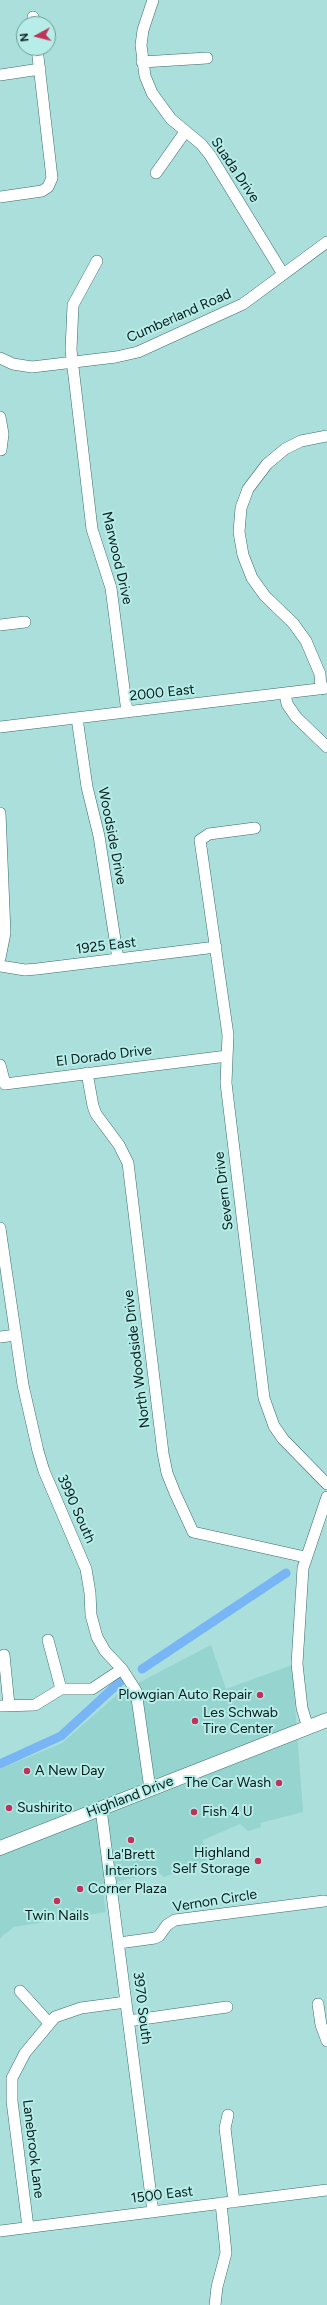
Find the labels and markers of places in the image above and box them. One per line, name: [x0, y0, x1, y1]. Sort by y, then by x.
place label: Plowgian Auto Repair: [118, 1687, 252, 1703]
marker: Plowgian Auto Repair: [255, 1690, 265, 1700]
place label: Les Schwab Tire Center: [203, 1705, 278, 1738]
marker: Les Schwab Tire Center: [190, 1716, 200, 1726]
place label: A New Day: [35, 1763, 105, 1779]
marker: A New Day: [22, 1766, 32, 1776]
place label: The Car Wash: [185, 1775, 271, 1791]
marker: The Car Wash: [274, 1778, 284, 1788]
place label: Sushirito: [17, 1800, 72, 1816]
marker: Sushirito: [4, 1803, 14, 1813]
place label: Fish 4 U: [202, 1804, 253, 1820]
marker: Fish 4 U: [189, 1807, 199, 1817]
marker: La'Brett Interiors: [126, 1835, 136, 1845]
place label: Highland Self Storage: [172, 1845, 250, 1878]
place label: La'Brett Interiors: [105, 1847, 157, 1880]
marker: Highland Self Storage: [253, 1856, 263, 1866]
place label: Corner Plaza: [88, 1881, 167, 1897]
marker: Corner Plaza: [75, 1884, 85, 1894]
marker: Twin Nails: [52, 1896, 62, 1906]
place label: Twin Nails: [25, 1908, 89, 1924]

